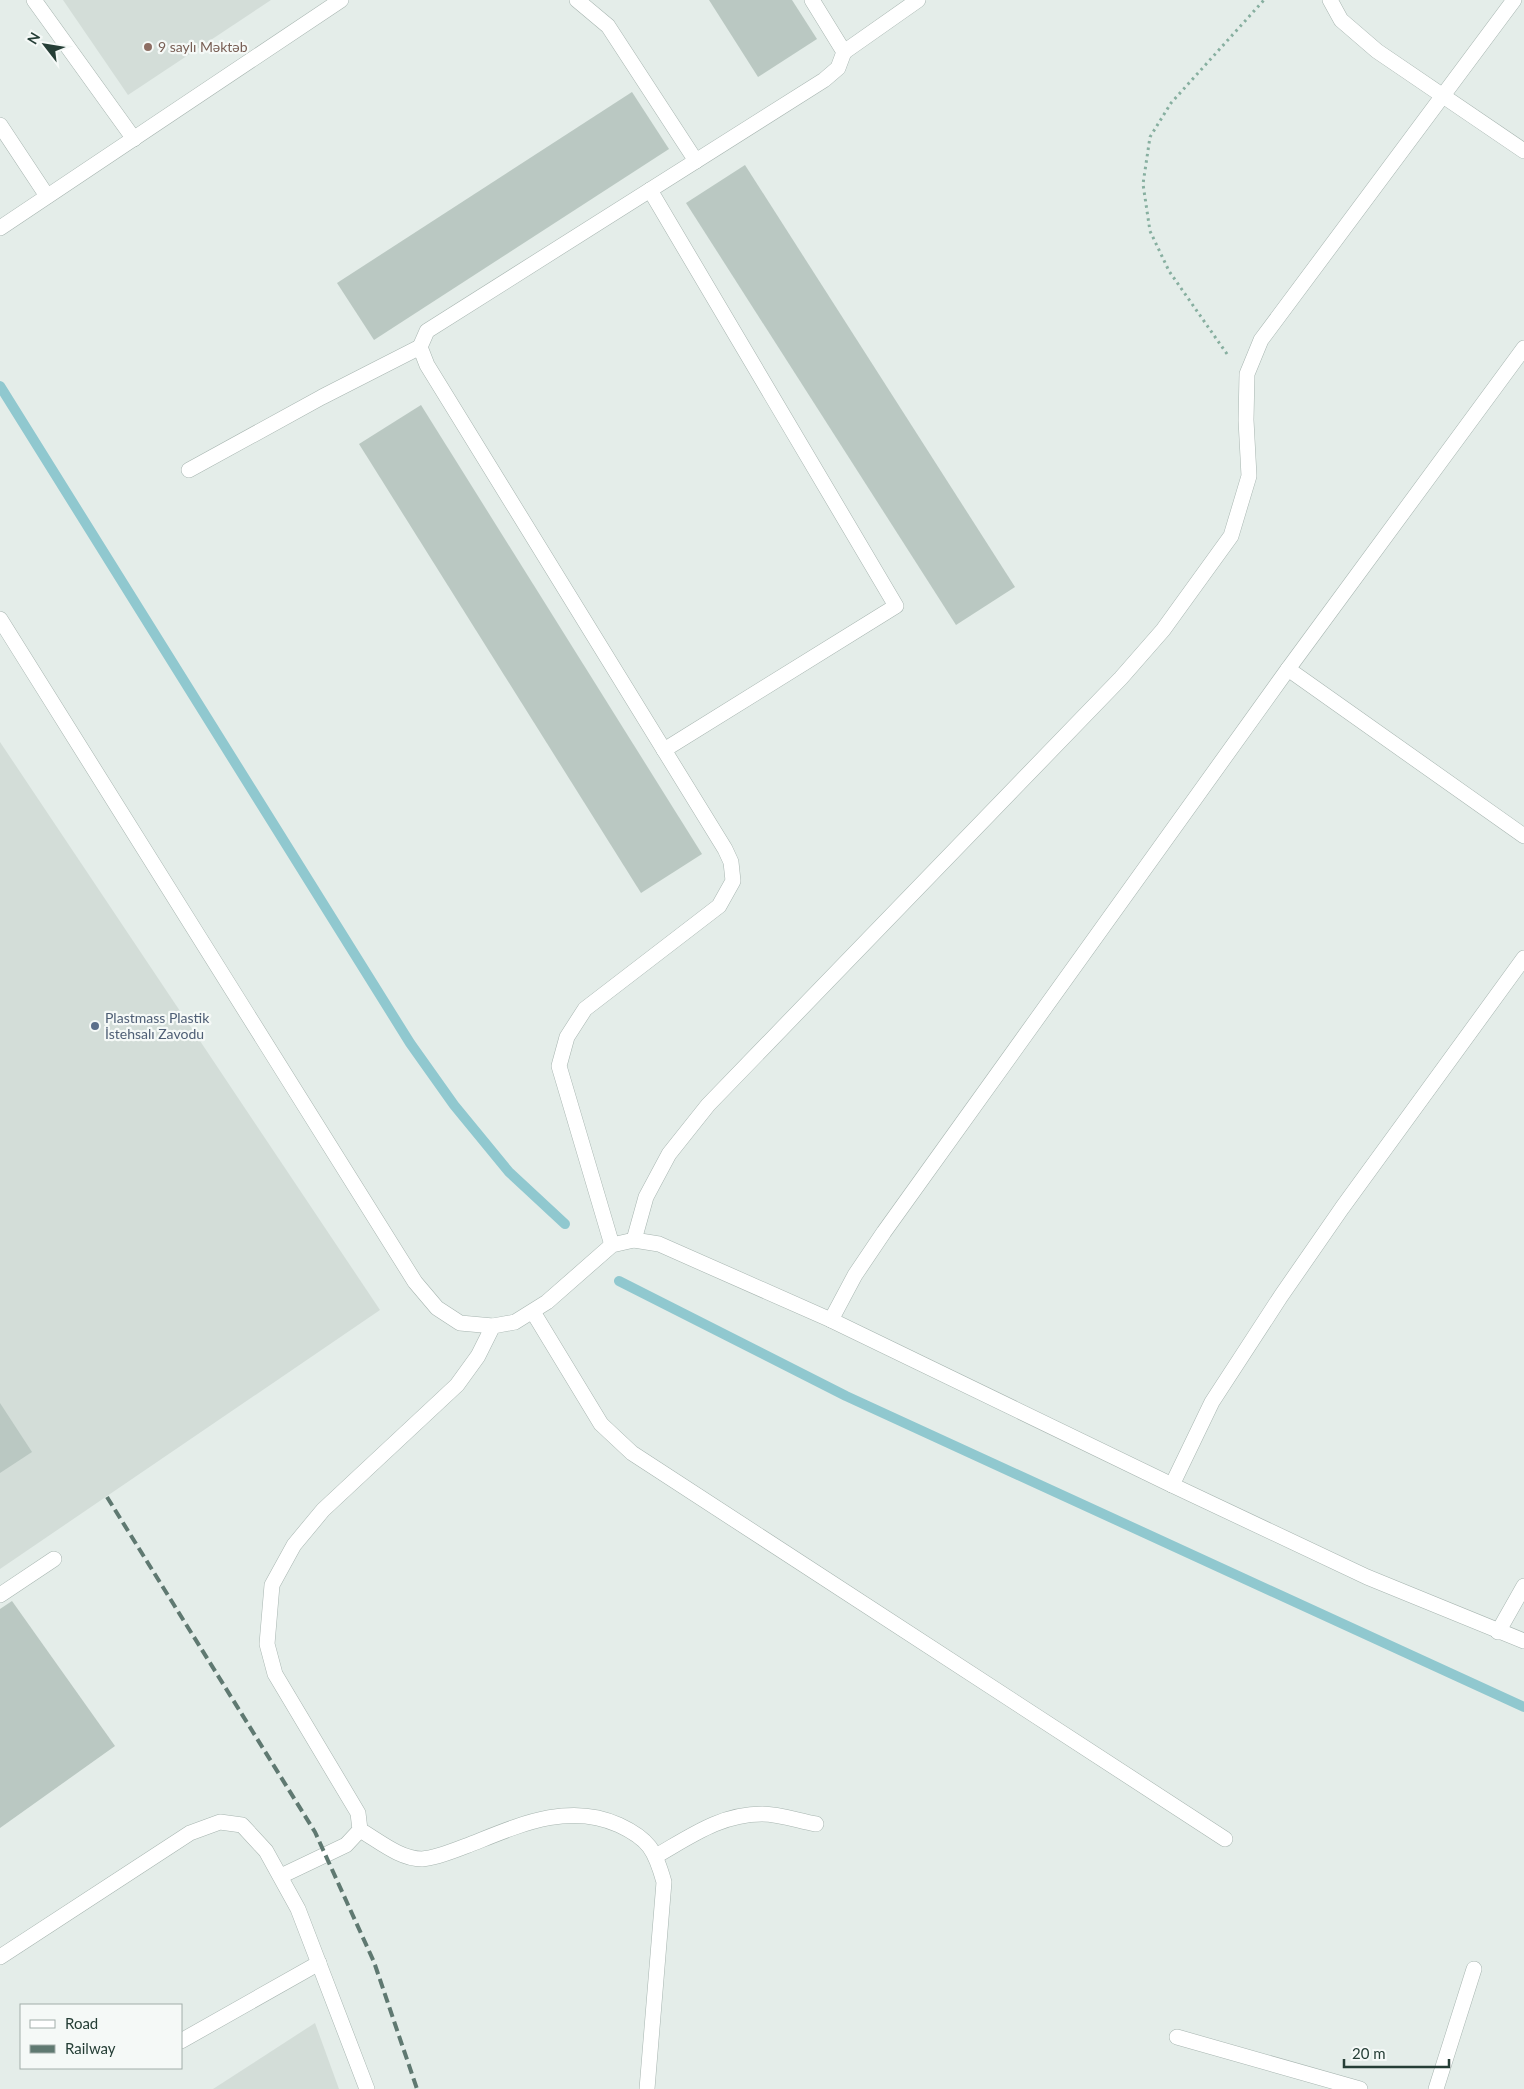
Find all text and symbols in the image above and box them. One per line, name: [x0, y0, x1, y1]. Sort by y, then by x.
north arrow: [20, 20, 70, 70]
text: N: [23, 29, 43, 47]
place label: 9 saylı Məktəb: [158, 38, 248, 55]
marker: 9 saylı Məktəb: [142, 41, 154, 53]
place label: Plastmass Plastik İstehsalı Zavodu: [105, 1009, 210, 1042]
marker: Plastmass Plastik İstehsalı Zavodu: [89, 1020, 101, 1032]
legend: [20, 2004, 182, 2069]
text: Road: [65, 2014, 98, 2032]
scale bar: [1344, 2036, 1449, 2068]
text: Railway: [65, 2039, 116, 2057]
text: 20 m: [1352, 2044, 1386, 2062]

